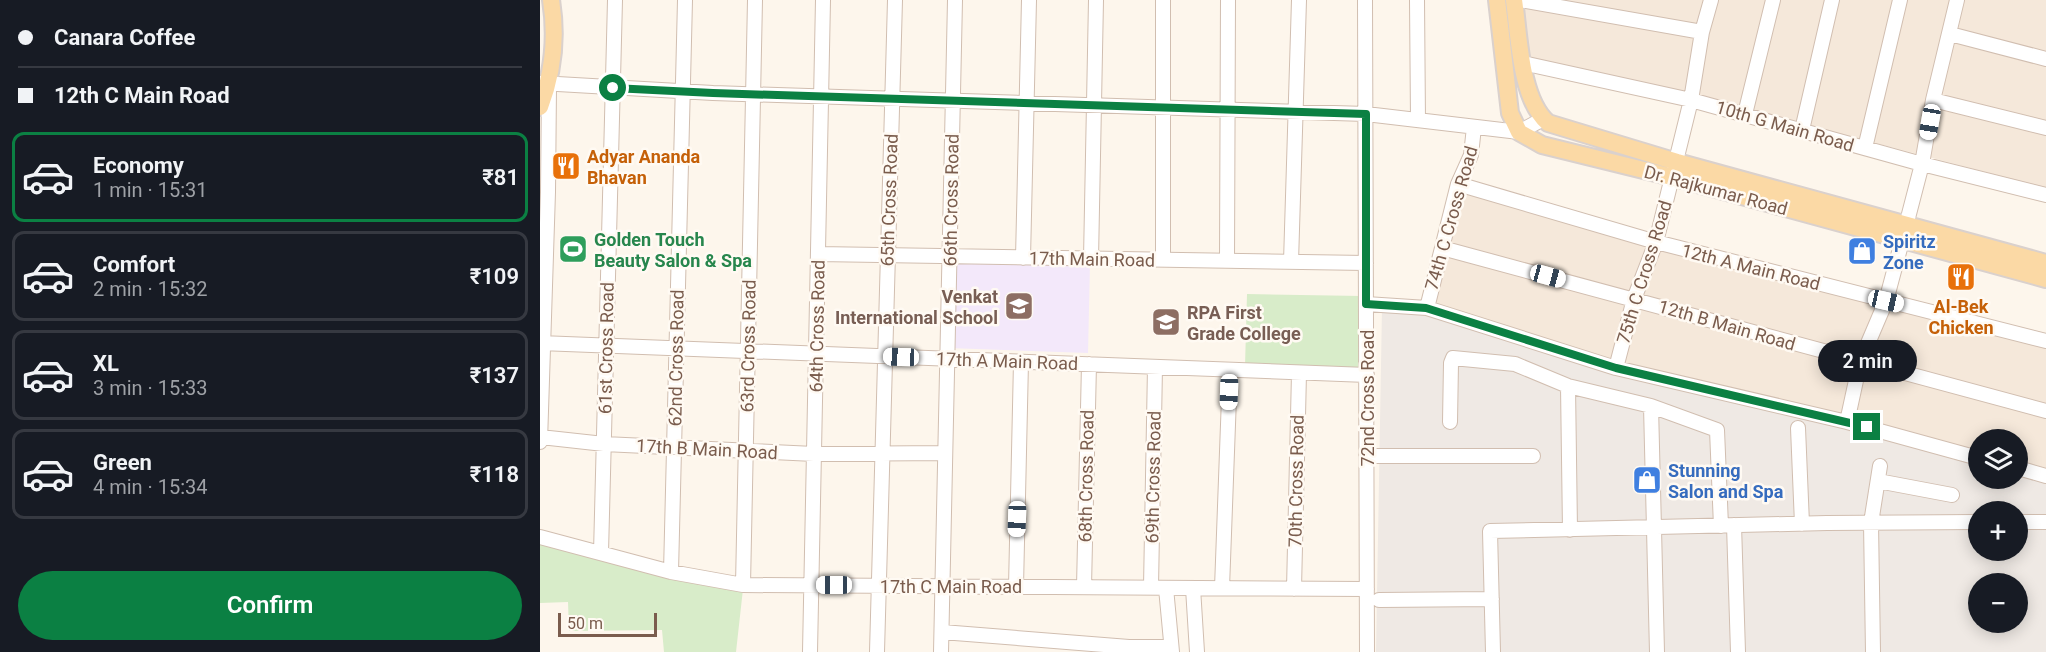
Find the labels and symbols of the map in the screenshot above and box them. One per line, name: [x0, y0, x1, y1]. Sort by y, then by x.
route start: [599, 74, 626, 101]
street label: 10th G Main Road: [1713, 96, 1857, 156]
car: [1918, 103, 1942, 141]
street label: 65th Cross Road: [876, 133, 902, 267]
street label: 66th Cross Road: [939, 133, 963, 267]
street label: 74th C Cross Road: [1420, 144, 1482, 292]
place label: Adyar Ananda Bhavan: [587, 146, 701, 188]
restaurant icon: Adyar Ananda Bhavan: [550, 150, 582, 182]
street label: Dr. Rajkumar Road: [1642, 161, 1790, 219]
street label: 75th C Cross Road: [1612, 198, 1676, 346]
place label: Golden Touch Beauty Salon & Spa: [594, 229, 752, 271]
place label: Spiritz Zone: [1883, 231, 1936, 273]
sports icon: Golden Touch Beauty Salon & Spa: [557, 233, 589, 265]
shop icon: Spiritz Zone: [1846, 235, 1878, 267]
street label: 12th A Main Road: [1679, 240, 1823, 294]
street label: 17th Main Road: [1029, 247, 1155, 271]
street label: 64th Cross Road: [805, 259, 829, 393]
restaurant icon: Al-Bek Chicken: [1945, 261, 1977, 293]
car: [1528, 263, 1568, 289]
street label: 63rd Cross Road: [736, 279, 760, 413]
street label: 61st Cross Road: [594, 282, 618, 414]
place label: Venkat International School: [835, 286, 998, 328]
car: [1866, 288, 1906, 314]
street label: 62nd Cross Road: [664, 289, 688, 427]
school or university icon: Venkat International School: [1003, 290, 1035, 322]
street label: 12th B Main Road: [1656, 295, 1798, 355]
place label: Al-Bek Chicken: [1928, 296, 1994, 338]
place label: RPA First Grade College: [1187, 302, 1301, 344]
school or university icon: RPA First Grade College: [1150, 306, 1182, 338]
street label: 72nd Cross Road: [1357, 329, 1378, 467]
callout: 2 min: [1818, 340, 1916, 382]
car: [883, 347, 919, 367]
street label: 17th A Main Road: [936, 348, 1078, 374]
car: [1219, 374, 1239, 410]
street label: 68th Cross Road: [1074, 409, 1098, 543]
street label: 69th Cross Road: [1141, 410, 1165, 544]
route end: [1853, 413, 1880, 440]
street label: 70th Cross Road: [1284, 414, 1308, 548]
street label: 17th B Main Road: [636, 435, 778, 463]
place label: Stunning Salon and Spa: [1668, 460, 1784, 502]
shop icon: Stunning Salon and Spa: [1631, 464, 1663, 496]
car: [1007, 501, 1027, 537]
car: [816, 576, 852, 594]
street label: 17th C Main Road: [880, 576, 1022, 597]
scale bar: [558, 610, 657, 638]

